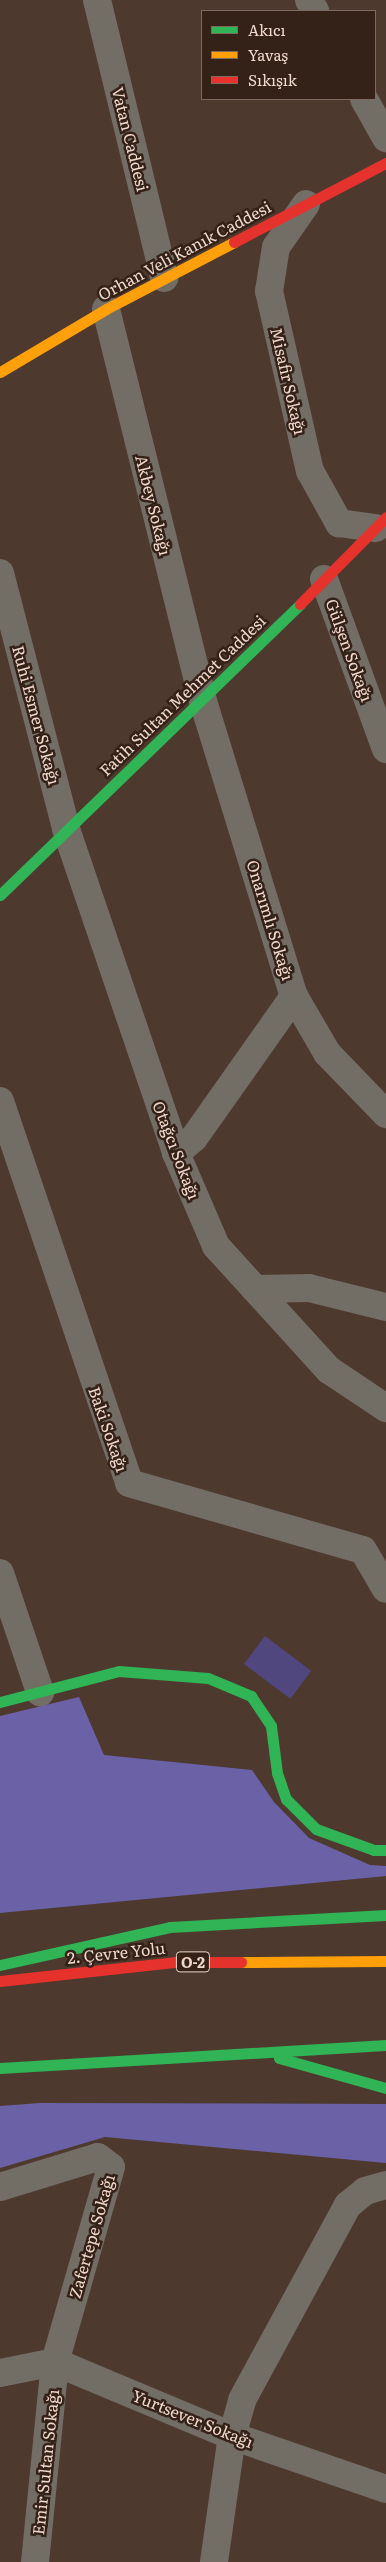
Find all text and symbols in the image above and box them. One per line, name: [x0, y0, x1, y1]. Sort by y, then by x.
legend: [201, 10, 376, 100]
text: Akıcı: [248, 18, 286, 41]
text: Yavaş: [248, 43, 288, 66]
text: Sıkışık: [248, 68, 297, 91]
street label: Vatan Caddesi: [109, 85, 153, 193]
street label: Orhan Veli Kanık Caddesi: [94, 196, 274, 304]
street label: Misafir Sokağı: [267, 326, 311, 436]
street label: Akbey Sokağı: [132, 453, 176, 557]
street label: Gülşen Sokağı: [323, 596, 377, 704]
street label: Fatih Sultan Mehmet Caddesi: [95, 611, 269, 779]
street label: Ruhi Esmer Sokağı: [9, 643, 65, 787]
street label: Onarımlı Sokağı: [244, 858, 298, 982]
street label: Otağcı Sokağı: [149, 1098, 205, 1202]
street label: Baki Sokağı: [85, 1384, 133, 1474]
street label: 2. Çevre Yolu: [66, 1937, 166, 1967]
road number: O-2: [176, 1950, 210, 1974]
street label: Zafertepe Sokağı: [64, 2172, 118, 2300]
street label: Yurtsever Sokağı: [130, 2385, 256, 2451]
street label: Emir Sultan Sokağı: [28, 2388, 62, 2536]

